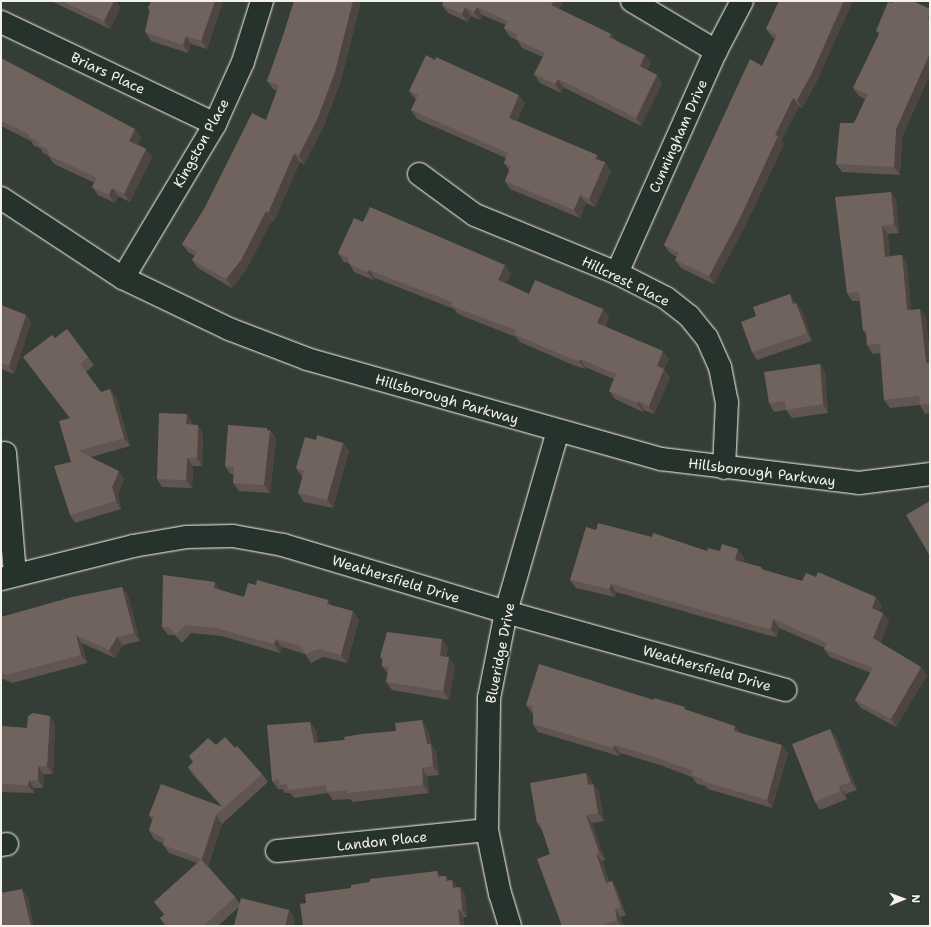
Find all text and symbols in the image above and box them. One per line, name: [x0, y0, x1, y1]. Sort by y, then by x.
street label: Briars Place: [68, 48, 148, 98]
street label: Cunningham Drive: [645, 77, 711, 195]
street label: Kingston Place: [170, 95, 232, 191]
street label: Hillcrest Place: [579, 252, 673, 310]
street label: Hillsborough Parkway: [373, 370, 521, 428]
street label: Hillsborough Parkway: [687, 455, 837, 489]
street label: Weathersfield Drive: [330, 552, 462, 606]
street label: Blueridge Drive: [482, 601, 518, 705]
street label: Weathersfield Drive: [641, 642, 773, 694]
street label: Landon Place: [336, 828, 428, 854]
north arrow: [883, 879, 923, 919]
text: N: [908, 894, 923, 903]

